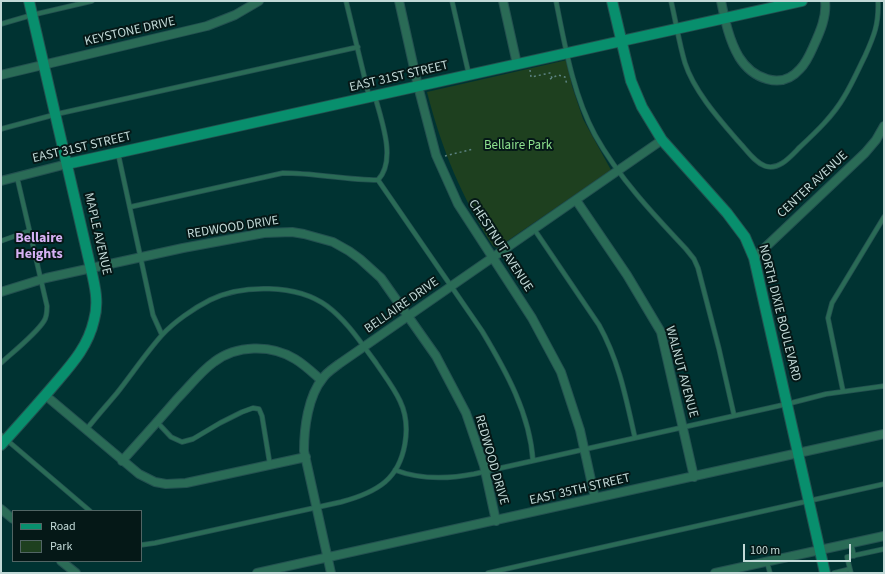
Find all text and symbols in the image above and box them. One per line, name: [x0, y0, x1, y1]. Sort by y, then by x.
street label: KEYSTONE DRIVE: [83, 14, 177, 50]
street label: EAST 31ST STREET: [348, 58, 450, 96]
street label: EAST 31ST STREET: [31, 129, 133, 167]
park label: Bellaire Park: [484, 138, 552, 154]
street label: CENTER AVENUE: [775, 148, 851, 222]
street label: MAPLE AVENUE: [80, 191, 114, 277]
street label: CHESTNUT AVENUE: [464, 197, 536, 295]
street label: REDWOOD DRIVE: [186, 213, 280, 243]
district label: Bellaire Heights: [15, 231, 63, 264]
street label: NORTH DIXIE BOULEVARD: [754, 243, 804, 383]
street label: BELLAIRE DRIVE: [362, 275, 442, 337]
street label: WALNUT AVENUE: [661, 325, 701, 419]
street label: REDWOOD DRIVE: [471, 413, 511, 507]
street label: EAST 35TH STREET: [528, 471, 632, 509]
legend: [12, 510, 142, 562]
text: Road: [50, 518, 76, 535]
scale bar: [745, 536, 853, 562]
text: Park: [50, 538, 72, 555]
text: 100 m: [750, 542, 780, 559]

